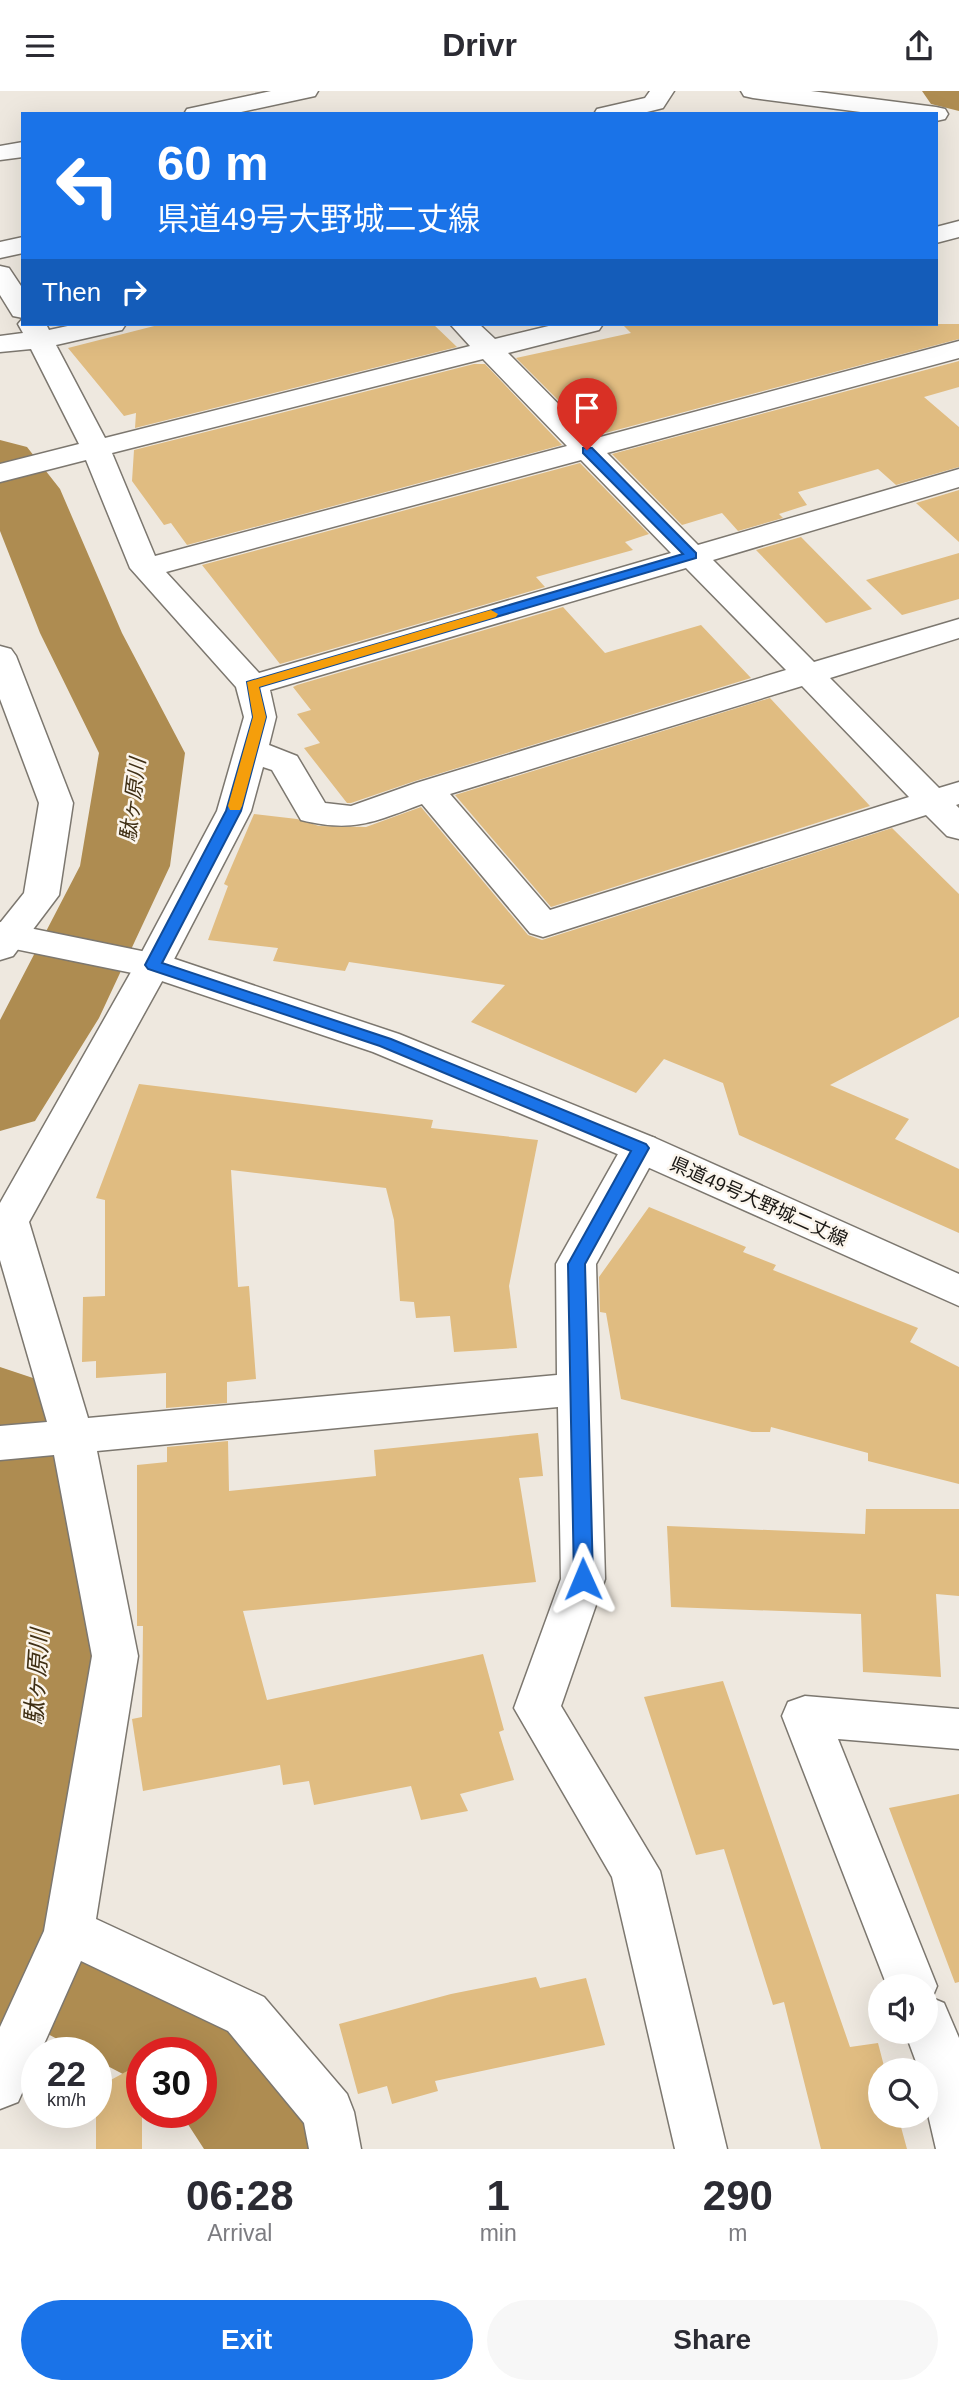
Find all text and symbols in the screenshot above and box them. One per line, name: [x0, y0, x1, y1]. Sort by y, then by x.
icon: menu: [21, 27, 59, 65]
text: Drivr: [442, 27, 517, 63]
icon: share: [900, 27, 938, 65]
text: 60 m: [157, 136, 269, 190]
icon: left: [42, 140, 133, 231]
text: 県道49号大野城二丈線: [157, 201, 481, 237]
icon: right: [115, 273, 153, 311]
text: Then: [42, 277, 101, 307]
pin: [557, 378, 617, 450]
icon: arrive: [568, 389, 606, 427]
water label: 駄ヶ原川: [116, 755, 149, 843]
street label: 県道49号大野城二丈線: [667, 1153, 851, 1250]
position arrow: [546, 1542, 620, 1616]
water label: 駄ヶ原川: [20, 1625, 54, 1726]
map controls: [868, 1974, 938, 2128]
button: sound: [868, 1974, 938, 2044]
speed limit sign: 30: [126, 2037, 217, 2128]
text: 22: [47, 2054, 86, 2093]
button: search: [868, 2058, 938, 2128]
text: km/h: [47, 2090, 86, 2110]
text: 06:28: [186, 2172, 294, 2219]
text: 1: [486, 2172, 510, 2219]
text: 290: [703, 2172, 773, 2219]
text: Arrival: [207, 2220, 272, 2246]
text: min: [480, 2220, 517, 2246]
text: m: [728, 2220, 747, 2246]
button: Exit: [21, 2300, 473, 2380]
button: Share: [487, 2300, 938, 2380]

